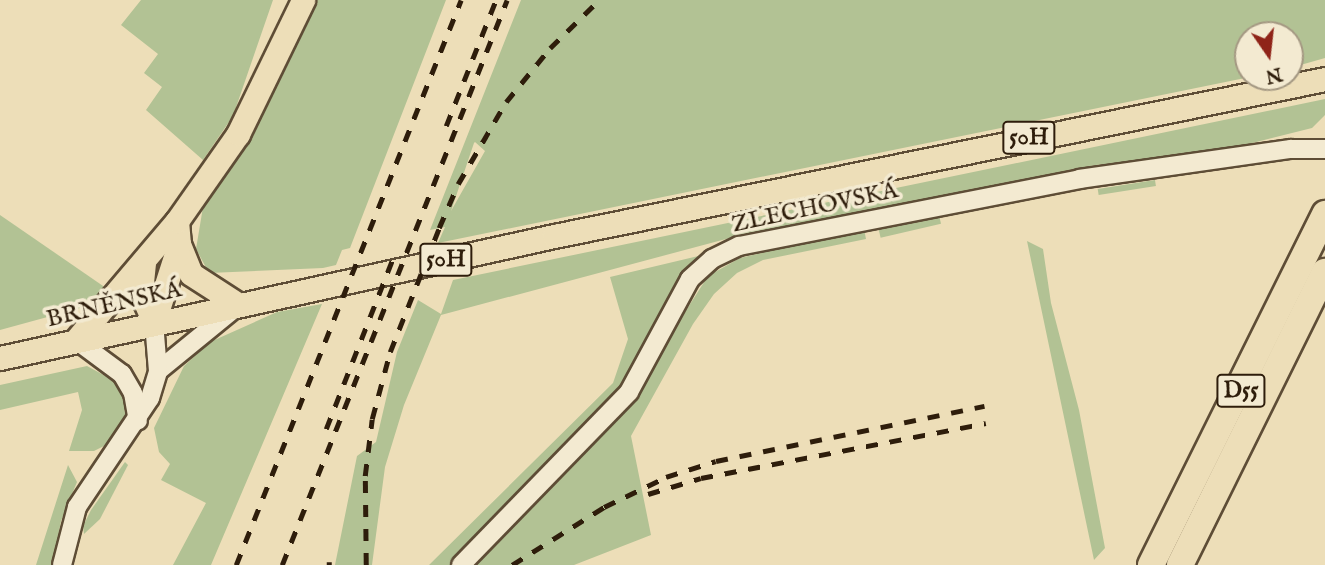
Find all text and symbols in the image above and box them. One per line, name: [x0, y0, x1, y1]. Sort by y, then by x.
north arrow: [1234, 21, 1304, 91]
text: N: [1263, 61, 1284, 88]
road number: 50H: [1001, 119, 1057, 158]
street label: ZLECHOVSKÁ: [729, 176, 901, 240]
road number: 50H: [418, 241, 474, 280]
street label: BRNĚNSKÁ: [44, 275, 184, 335]
road number: D55: [1215, 372, 1267, 410]

